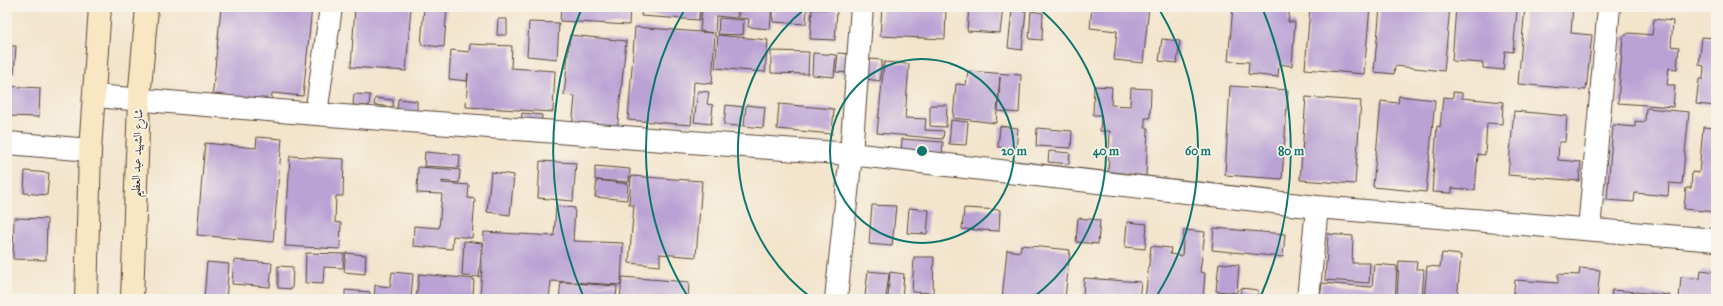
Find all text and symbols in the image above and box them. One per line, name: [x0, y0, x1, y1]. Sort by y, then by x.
street label: شارع الشهيد عبد العظيم: [128, 108, 151, 198]
centre of rings: [915, 144, 929, 158]
text: 20 m: [1001, 144, 1028, 158]
text: 40 m: [1093, 144, 1120, 159]
text: 60 m: [1185, 144, 1212, 158]
text: 80 m: [1278, 144, 1305, 158]

